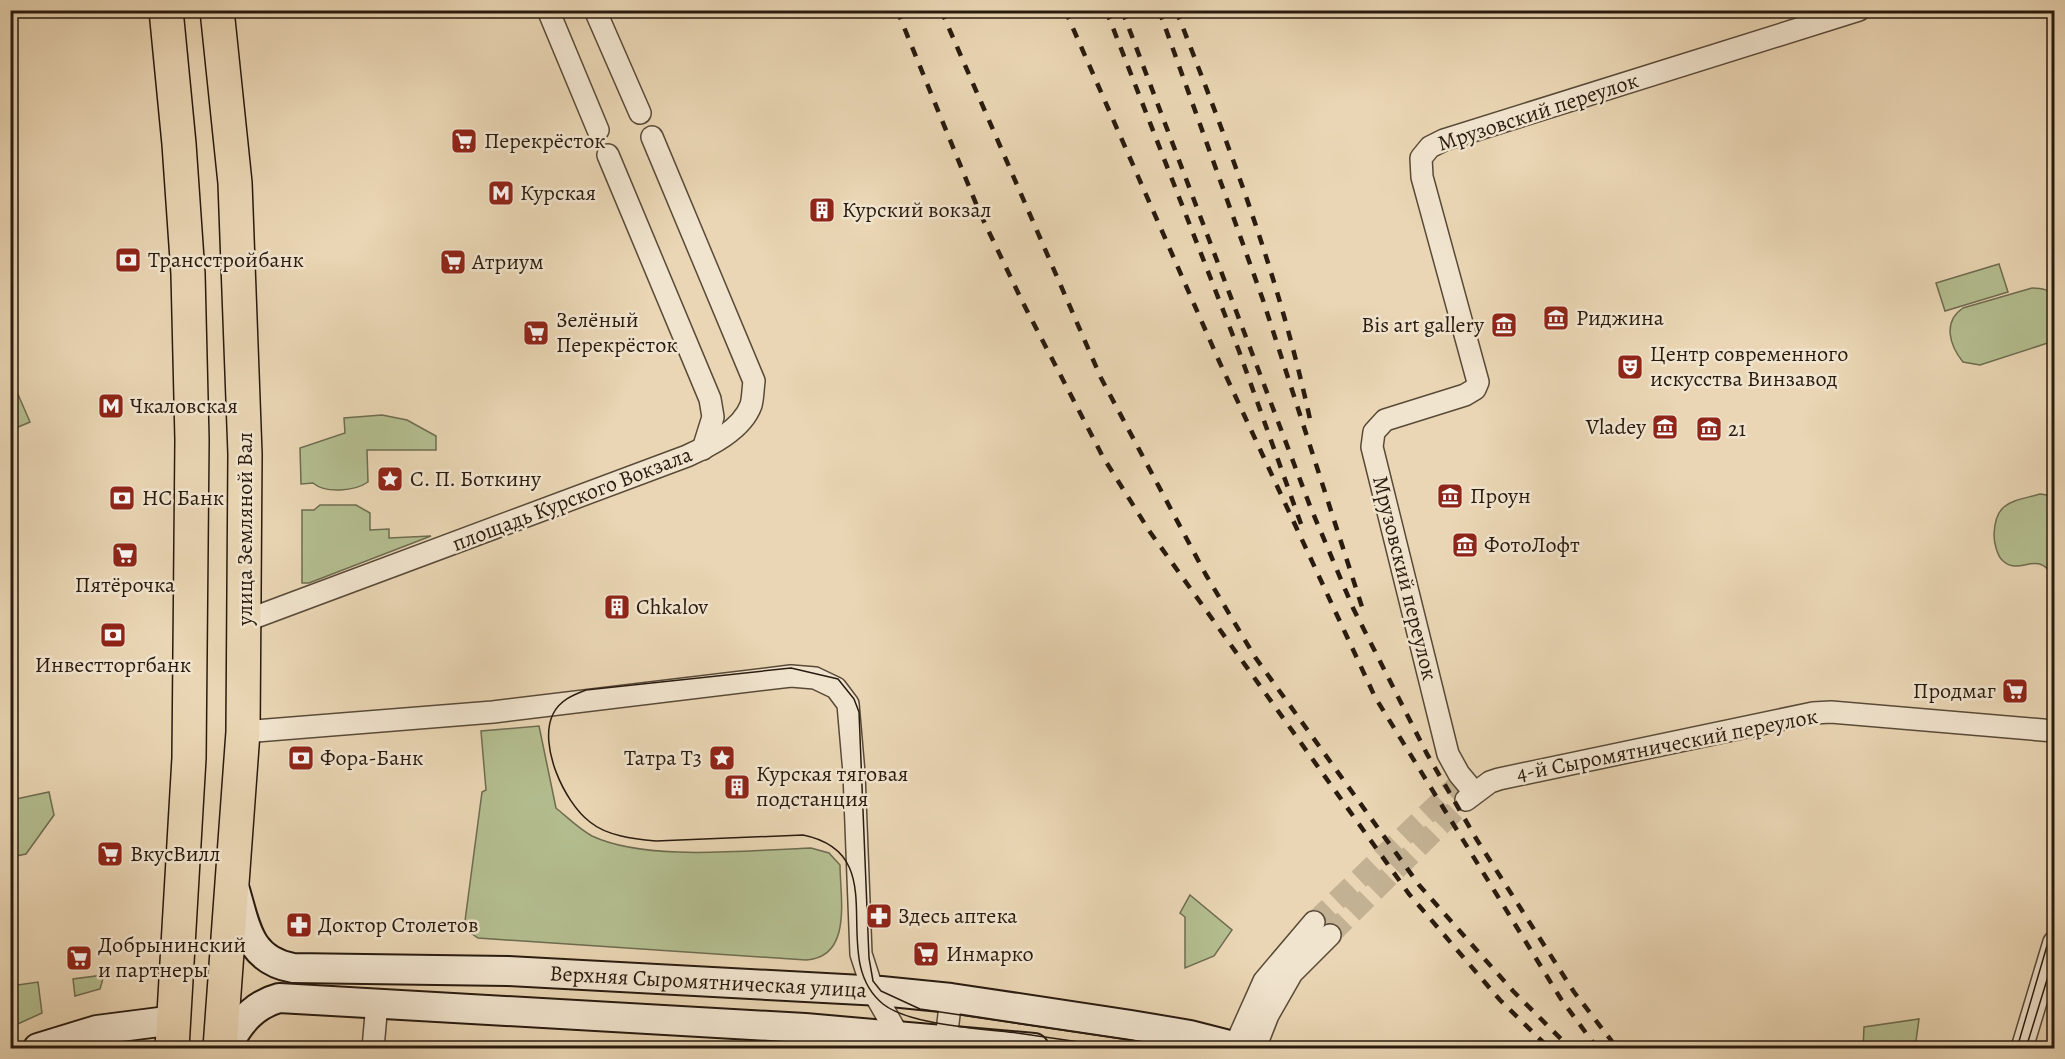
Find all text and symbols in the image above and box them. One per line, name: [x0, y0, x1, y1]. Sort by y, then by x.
street label: Мрузовский переулок: [1434, 65, 1642, 159]
supermarket icon: Перекрёсток: [449, 126, 479, 156]
place label: Перекрёсток: [484, 126, 606, 156]
metro station icon: Курская: [486, 178, 516, 208]
place label: Курская: [520, 178, 596, 208]
building icon: Курский вокзал: [807, 195, 837, 225]
place label: Курский вокзал: [842, 195, 992, 225]
bank icon: Трансстройбанк: [113, 245, 143, 275]
place label: Трансстройбанк: [148, 245, 304, 275]
supermarket icon: Атриум: [438, 247, 468, 277]
place label: Атриум: [471, 247, 544, 277]
museum icon: Риджина: [1541, 303, 1571, 333]
place label: Риджина: [1576, 303, 1665, 333]
place label: Зелёный Перекрёсток: [556, 305, 678, 360]
place label: Bis art gallery: [1361, 310, 1484, 340]
museum icon: Bis art gallery: [1489, 310, 1519, 340]
supermarket icon: Зелёный Перекрёсток: [521, 318, 551, 348]
place label: Центр современного искусства Винзавод: [1650, 339, 1848, 394]
theatre icon: Центр современного искусства Винзавод: [1615, 352, 1645, 382]
metro station icon: Чкаловская: [96, 391, 126, 421]
place label: Чкаловская: [130, 391, 238, 421]
place label: Vladey: [1585, 412, 1646, 442]
museum icon: Vladey: [1650, 412, 1680, 442]
museum icon: 21: [1694, 414, 1724, 444]
place label: 21: [1728, 414, 1746, 444]
street label: улица Земляной Вал: [230, 432, 260, 627]
street label: площадь Курского Вокзала: [448, 439, 697, 559]
place icon: С. П. Боткину: [375, 464, 405, 494]
place label: С. П. Боткину: [410, 464, 542, 494]
street label: Мрузовский переулок: [1365, 473, 1445, 683]
museum icon: Проун: [1435, 481, 1465, 511]
place label: Проун: [1470, 481, 1531, 511]
bank icon: НС Банк: [107, 483, 137, 513]
place label: НС Банк: [142, 483, 224, 513]
museum icon: ФотоЛофт: [1450, 530, 1480, 560]
place label: ФотоЛофт: [1484, 530, 1580, 560]
supermarket icon: Пятёрочка: [110, 540, 140, 570]
place label: Пятёрочка: [75, 570, 176, 600]
building icon: Chkalov: [602, 592, 632, 622]
place label: Chkalov: [636, 592, 708, 622]
bank icon: Инвестторгбанк: [98, 620, 128, 650]
place label: Инвестторгбанк: [35, 650, 191, 680]
place label: Продмаг: [1913, 676, 1996, 706]
supermarket icon: Продмаг: [2000, 676, 2030, 706]
street label: 4-й Сыромятнический переулок: [1514, 701, 1820, 789]
bank icon: Фора-Банк: [286, 743, 316, 773]
place label: Фора-Банк: [320, 743, 424, 773]
place label: Татра T3: [624, 743, 702, 773]
place icon: Татра T3: [707, 743, 737, 773]
place label: Курская тяговая подстанция: [756, 759, 908, 814]
building icon: Курская тяговая подстанция: [722, 772, 752, 802]
supermarket icon: ВкусВилл: [95, 839, 125, 869]
place label: ВкусВилл: [130, 839, 221, 869]
pharmacy icon: Здесь аптека: [864, 901, 894, 931]
place label: Здесь аптека: [898, 901, 1018, 931]
pharmacy icon: Доктор Столетов: [284, 910, 314, 940]
place label: Доктор Столетов: [318, 910, 478, 940]
place label: Добрынинский и партнеры: [98, 930, 246, 985]
supermarket icon: Инмарко: [911, 939, 941, 969]
place label: Инмарко: [946, 939, 1034, 969]
supermarket icon: Добрынинский и партнеры: [64, 943, 94, 973]
street label: Верхняя Сыромятническая улица: [549, 958, 868, 1005]

